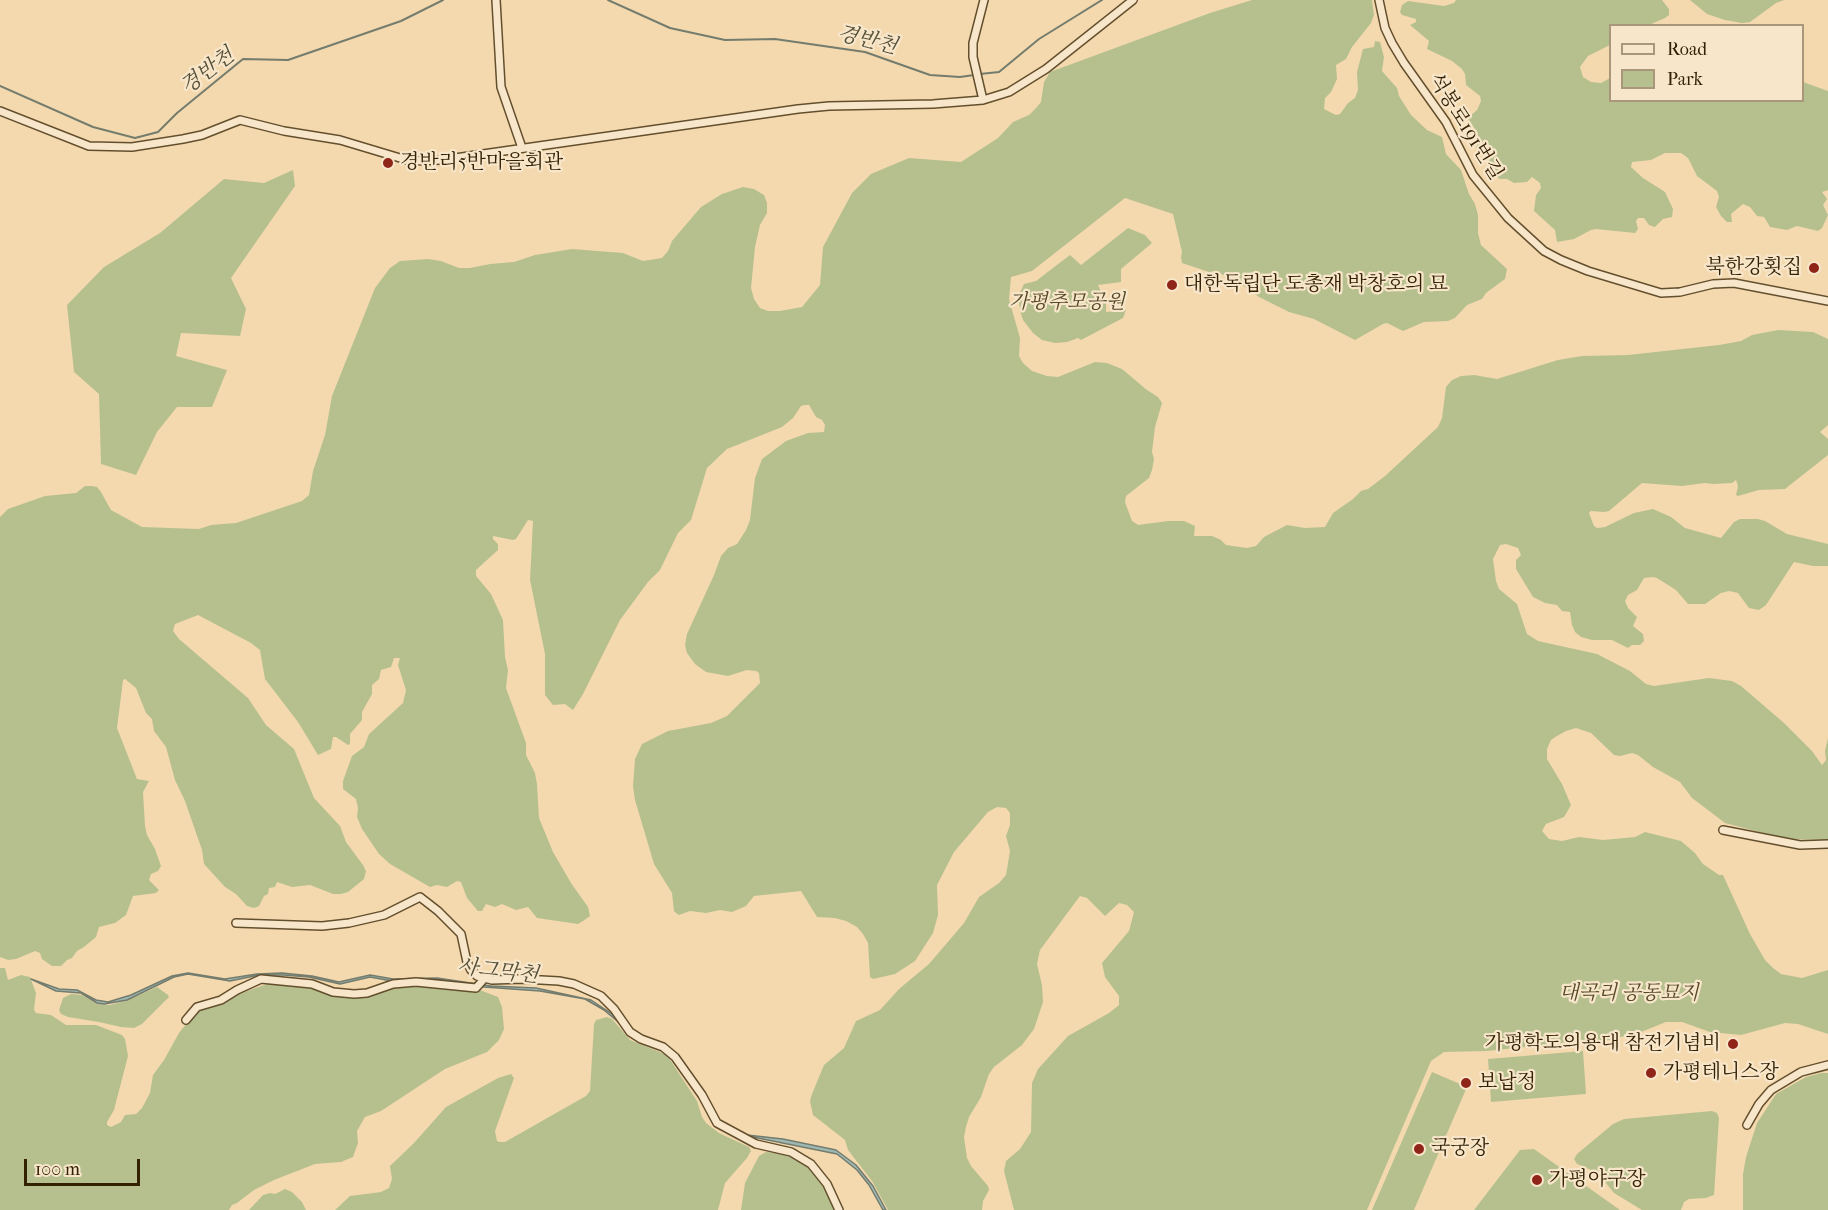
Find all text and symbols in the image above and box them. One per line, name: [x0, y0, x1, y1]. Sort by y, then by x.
water label: 경반천: [834, 21, 900, 61]
legend: [1609, 24, 1804, 102]
text: Road: [1667, 39, 1707, 60]
water label: 경반천: [176, 44, 240, 100]
street label: 석봉로191번길: [1423, 69, 1507, 185]
text: Park: [1667, 69, 1703, 90]
place label: 경반리5반마을회관: [400, 151, 563, 175]
marker: 경반리5반마을회관: [381, 156, 395, 170]
place label: 북한강횟집: [1705, 256, 1802, 280]
marker: 북한강횟집: [1807, 261, 1821, 275]
place label: 대한독립단 도총재 박창호의 묘: [1184, 273, 1448, 297]
marker: 대한독립단 도총재 박창호의 묘: [1165, 278, 1179, 292]
park label: 가평추모공원: [1009, 291, 1125, 315]
water label: 사그막천: [456, 955, 540, 989]
park label: 대곡리 공동묘지: [1559, 982, 1699, 1006]
place label: 가평학도의용대 참전기념비: [1485, 1032, 1721, 1056]
marker: 가평학도의용대 참전기념비: [1726, 1037, 1740, 1051]
place label: 가평테니스장: [1663, 1061, 1779, 1085]
marker: 가평테니스장: [1644, 1066, 1658, 1080]
place label: 보납정: [1478, 1071, 1536, 1095]
marker: 보납정: [1459, 1076, 1473, 1090]
place label: 국궁장: [1431, 1137, 1489, 1161]
marker: 국궁장: [1412, 1142, 1426, 1156]
scale bar: [27, 1147, 142, 1185]
text: 100 m: [35, 1159, 80, 1180]
place label: 가평야구장: [1549, 1168, 1646, 1192]
marker: 가평야구장: [1530, 1173, 1544, 1187]

